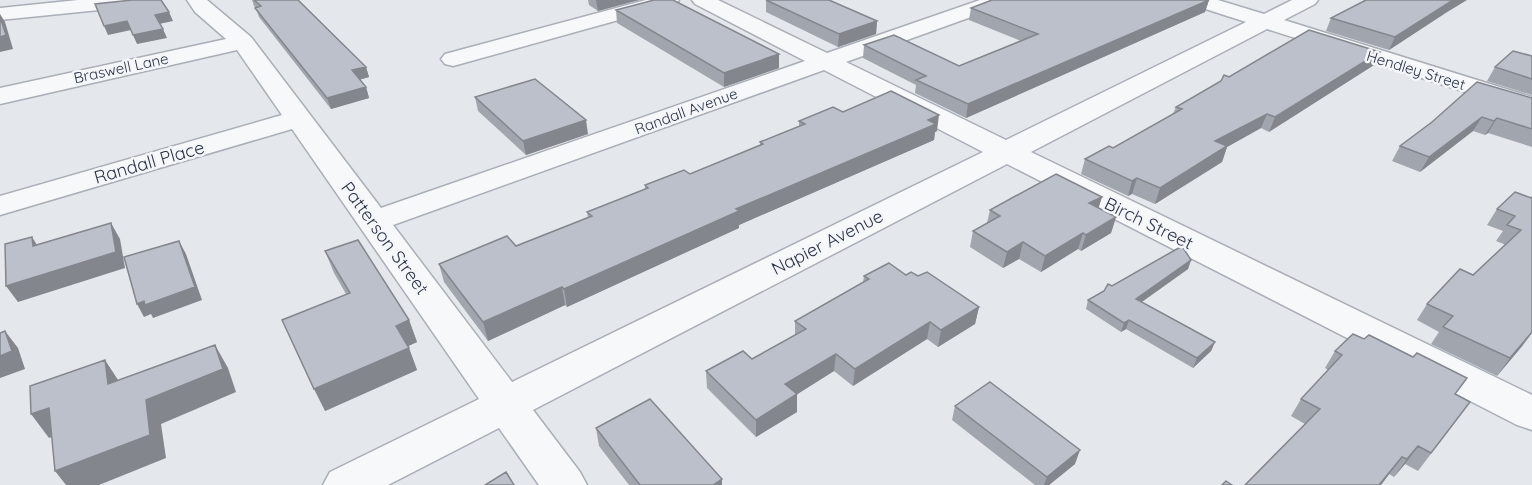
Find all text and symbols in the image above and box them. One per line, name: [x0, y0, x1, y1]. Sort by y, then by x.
street label: Hendley Street: [1364, 46, 1468, 94]
street label: Braswell Lane: [72, 49, 170, 87]
street label: Randall Avenue: [632, 84, 740, 138]
street label: Randall Place: [91, 135, 207, 189]
street label: Patterson Street: [336, 177, 434, 299]
street label: Birch Street: [1101, 192, 1197, 254]
street label: Napier Avenue: [767, 204, 887, 280]

